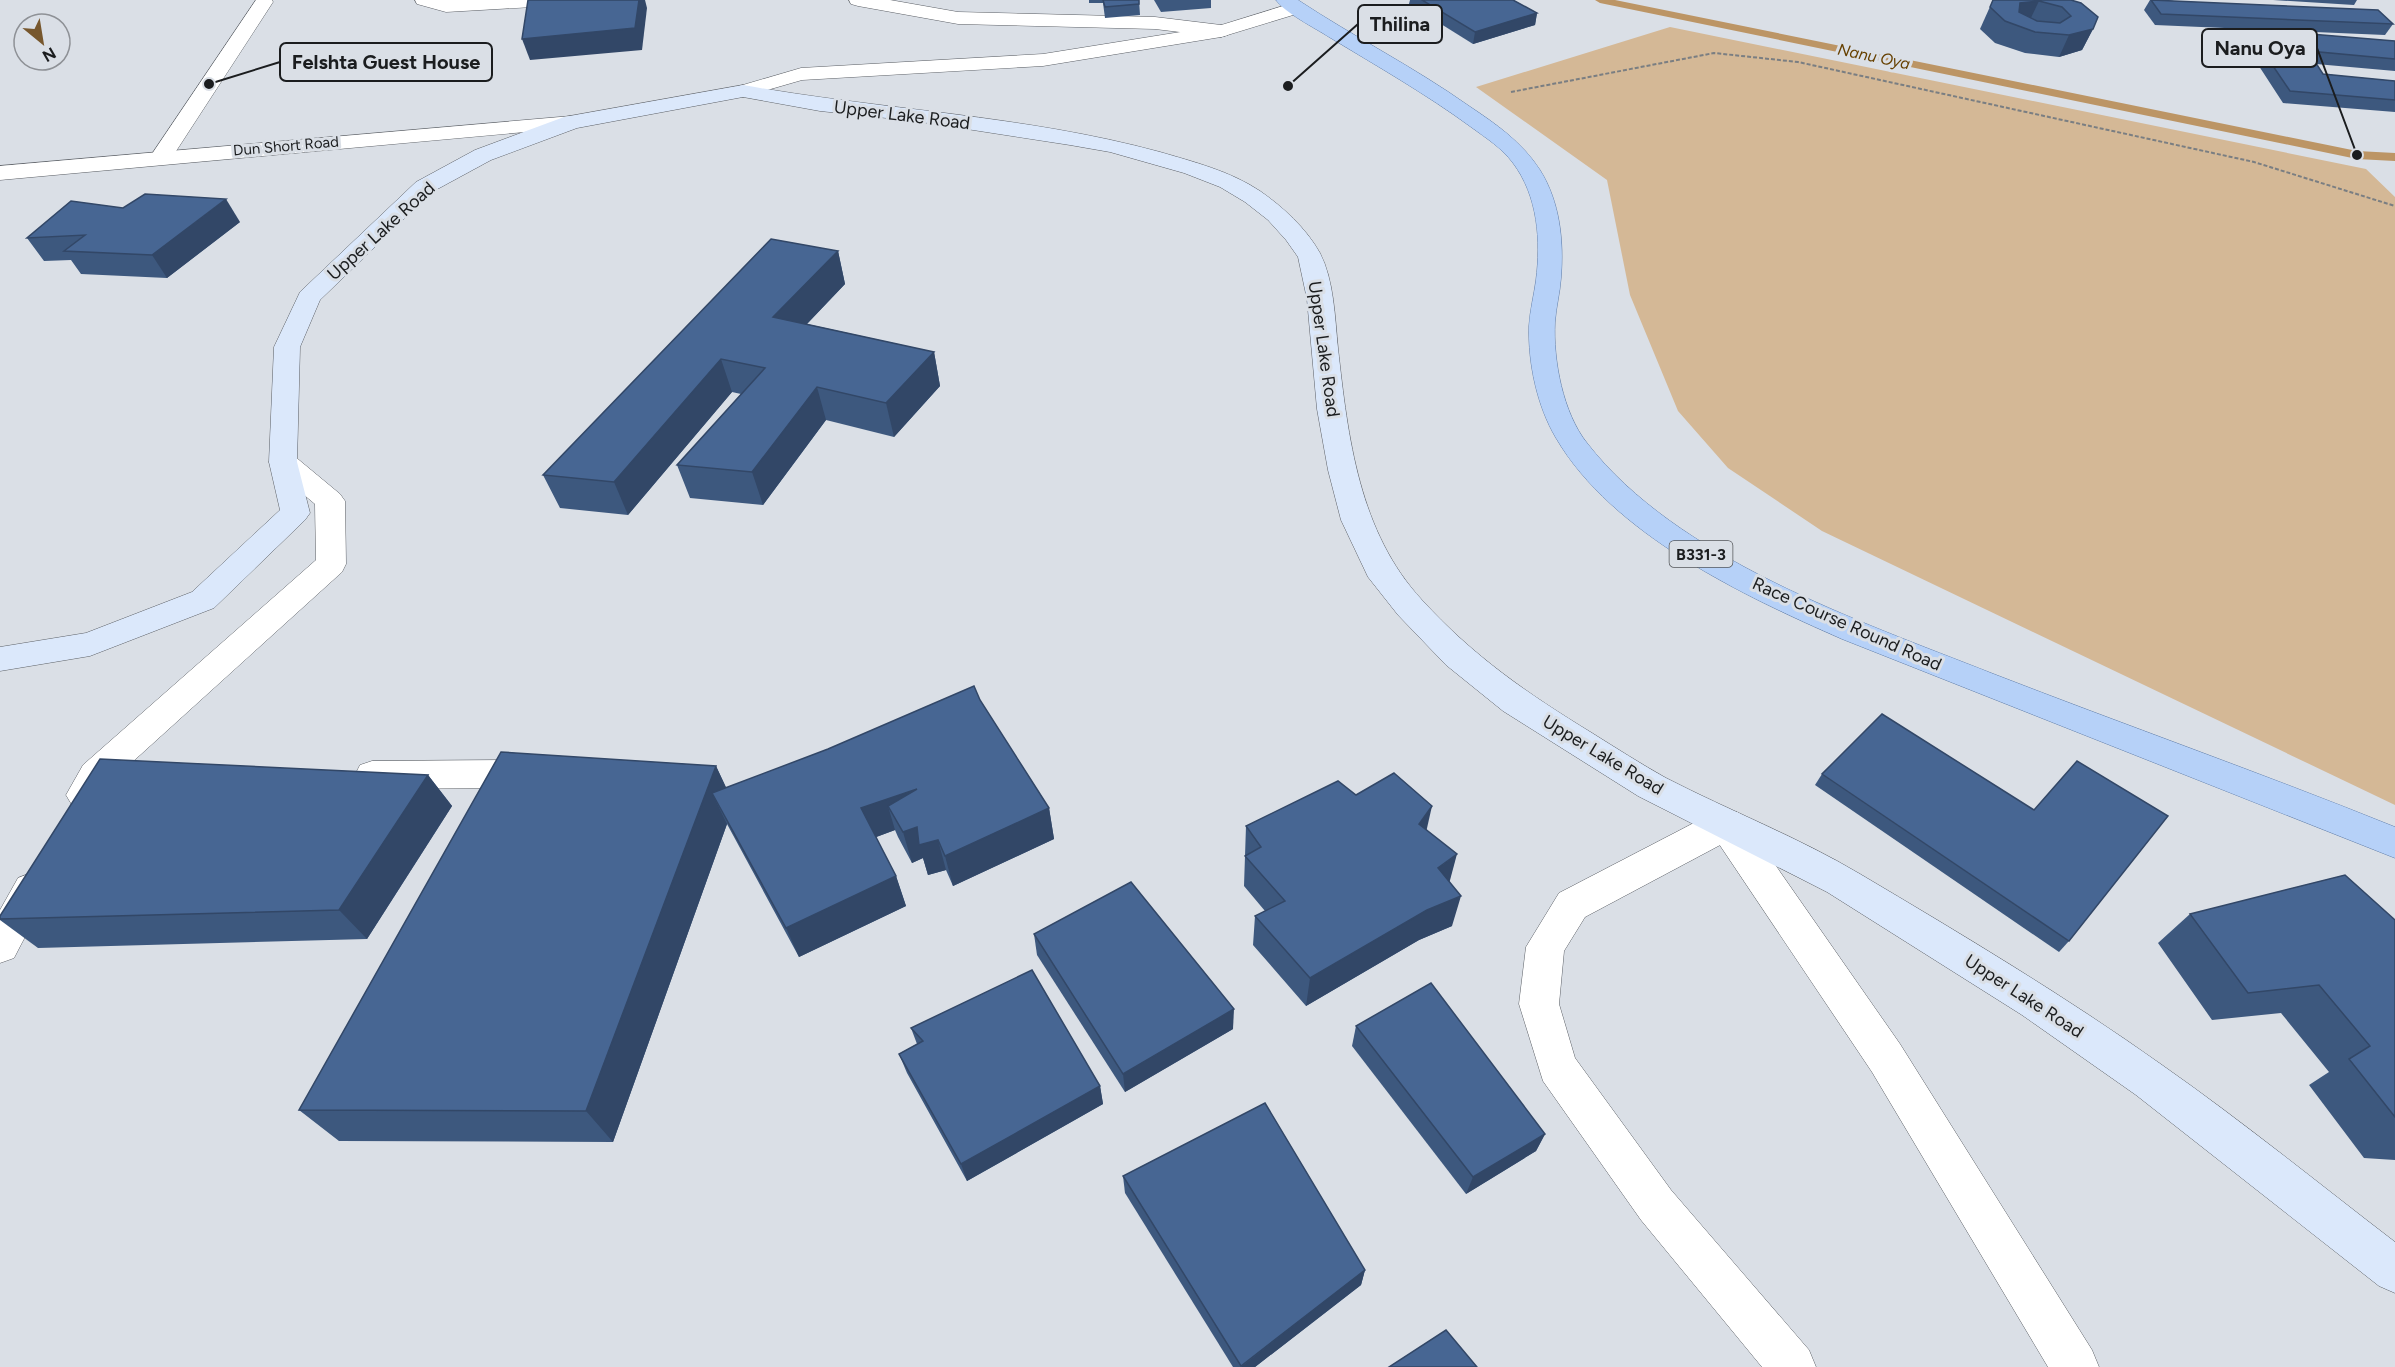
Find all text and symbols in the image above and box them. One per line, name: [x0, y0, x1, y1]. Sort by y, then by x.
callout: Thilina: [1358, 5, 1442, 43]
north arrow: [12, 12, 72, 72]
text: Thilina: [1370, 12, 1430, 36]
callout: Nanu Oya: [2202, 29, 2317, 67]
text: Nanu Oya: [2214, 36, 2306, 60]
water label: Nanu Oya: [1836, 40, 1912, 73]
text: N: [39, 43, 59, 66]
callout: Felshta Guest House: [280, 43, 492, 81]
text: Felshta Guest House: [292, 50, 480, 74]
street label: Upper Lake Road: [833, 96, 971, 134]
street label: Dun Short Road: [232, 132, 340, 160]
street label: Upper Lake Road: [323, 177, 439, 285]
street label: Upper Lake Road: [1304, 280, 1344, 418]
road number: B331-3: [1670, 541, 1732, 567]
street label: Race Course Round Road: [1749, 572, 1945, 676]
street label: Upper Lake Road: [1539, 710, 1667, 800]
street label: Upper Lake Road: [1960, 949, 2088, 1043]

